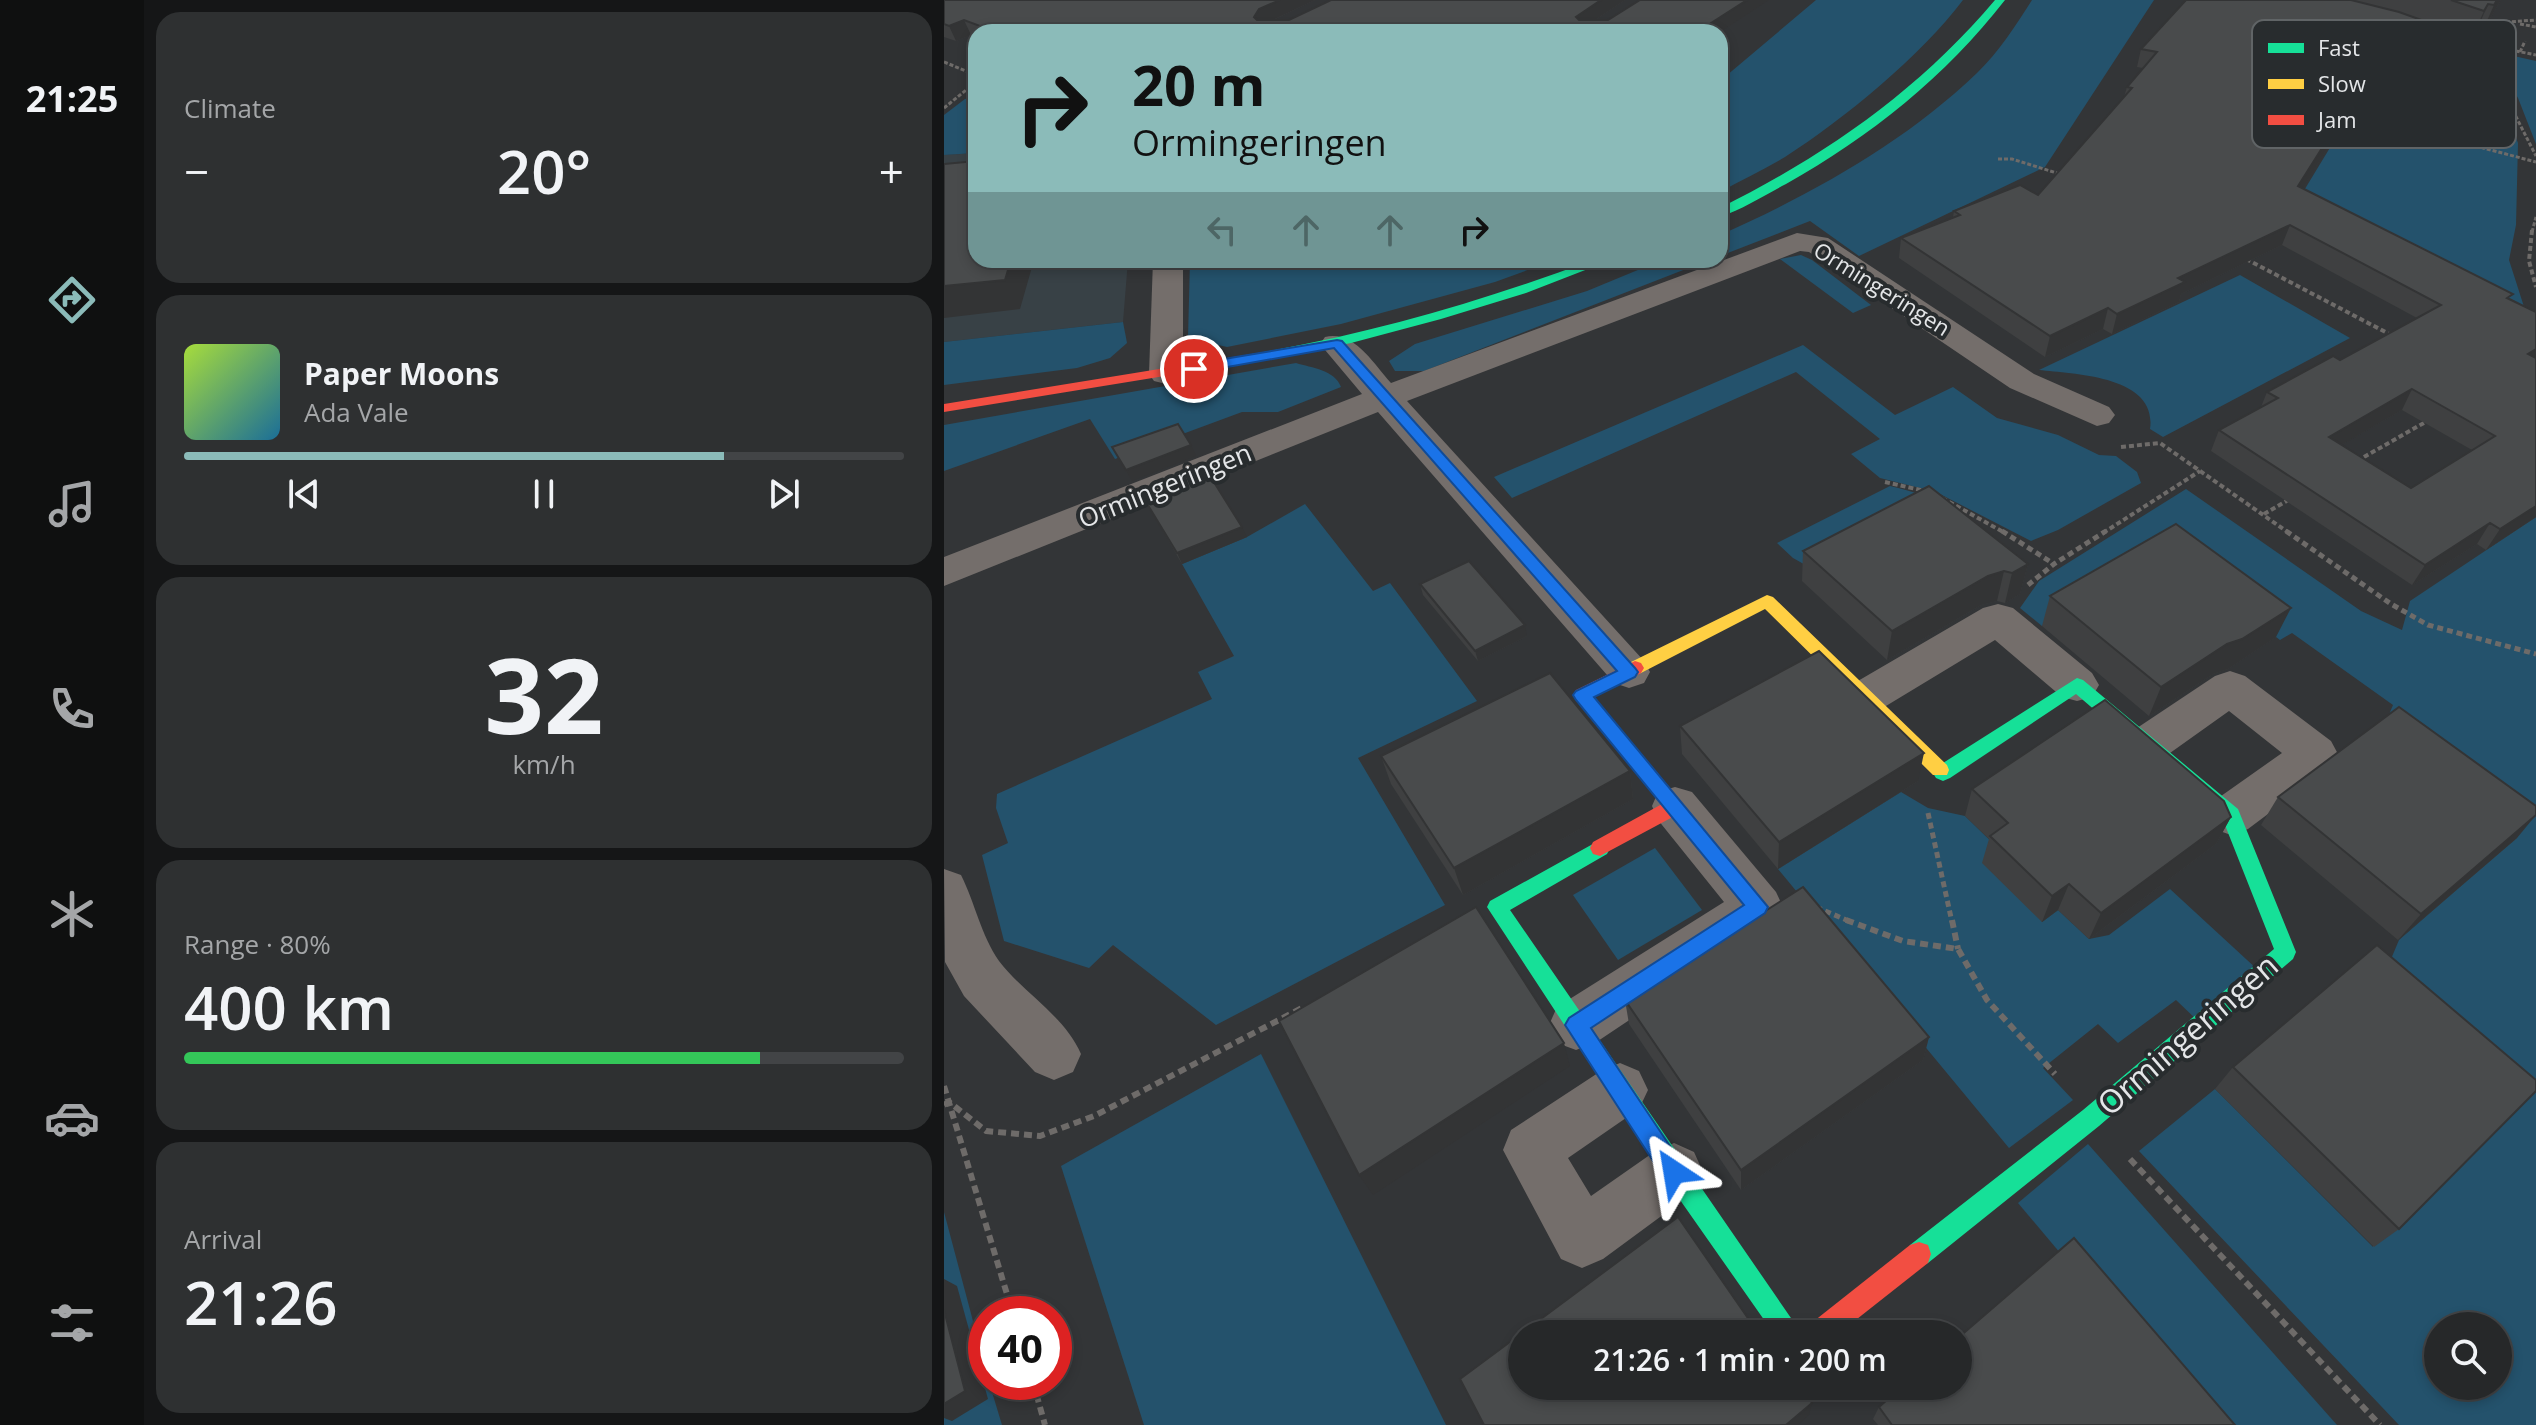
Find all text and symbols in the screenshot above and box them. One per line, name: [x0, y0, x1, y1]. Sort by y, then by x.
legend: [2252, 20, 2516, 148]
text: Fast: [2318, 32, 2360, 62]
text: 20 m: [1132, 46, 1266, 122]
icon: right: [1000, 56, 1104, 160]
text: Slow: [2318, 68, 2366, 98]
text: 21:25: [26, 74, 118, 123]
text: Climate: [184, 90, 276, 126]
text: Jam: [2316, 104, 2357, 134]
text: Ormingeringen: [1132, 118, 1387, 167]
text: 20°: [497, 130, 591, 212]
text: −: [184, 141, 209, 201]
text: +: [879, 141, 904, 201]
icon: left: [1200, 208, 1244, 252]
icon: ahead: [1284, 208, 1328, 252]
icon: ahead: [1368, 208, 1412, 252]
icon: right: [1452, 208, 1496, 252]
street label: Ormingeringen: [1809, 234, 1956, 342]
icon: directions: [44, 272, 100, 328]
pin: [1160, 335, 1228, 403]
icon: arrive: [1172, 347, 1216, 391]
text: Paper Moons: [304, 353, 499, 394]
text: Ada Vale: [304, 394, 409, 430]
street label: Ormingeringen: [1073, 434, 1257, 536]
icon: previous: [282, 472, 326, 516]
icon: pause: [522, 472, 566, 516]
icon: next: [762, 472, 806, 516]
icon: music: [44, 476, 100, 532]
text: 32: [485, 623, 603, 764]
icon: phone: [44, 681, 100, 737]
text: km/h: [512, 746, 576, 782]
icon: climate: [44, 886, 100, 942]
text: Range · 80%: [184, 926, 331, 962]
street label: Ormingeringen: [2087, 943, 2287, 1124]
text: 400 km: [184, 966, 394, 1048]
icon: car: [44, 1090, 100, 1146]
position arrow: [1632, 1130, 1716, 1214]
text: Arrival: [184, 1221, 262, 1257]
text: 21:26: [184, 1261, 338, 1343]
icon: filters: [44, 1295, 100, 1351]
speed limit sign: 40: [968, 1296, 1072, 1400]
map controls: [2424, 1312, 2512, 1400]
button: search: [2424, 1312, 2512, 1400]
text: 21:26 · 1 min · 200 m: [1593, 1339, 1887, 1380]

